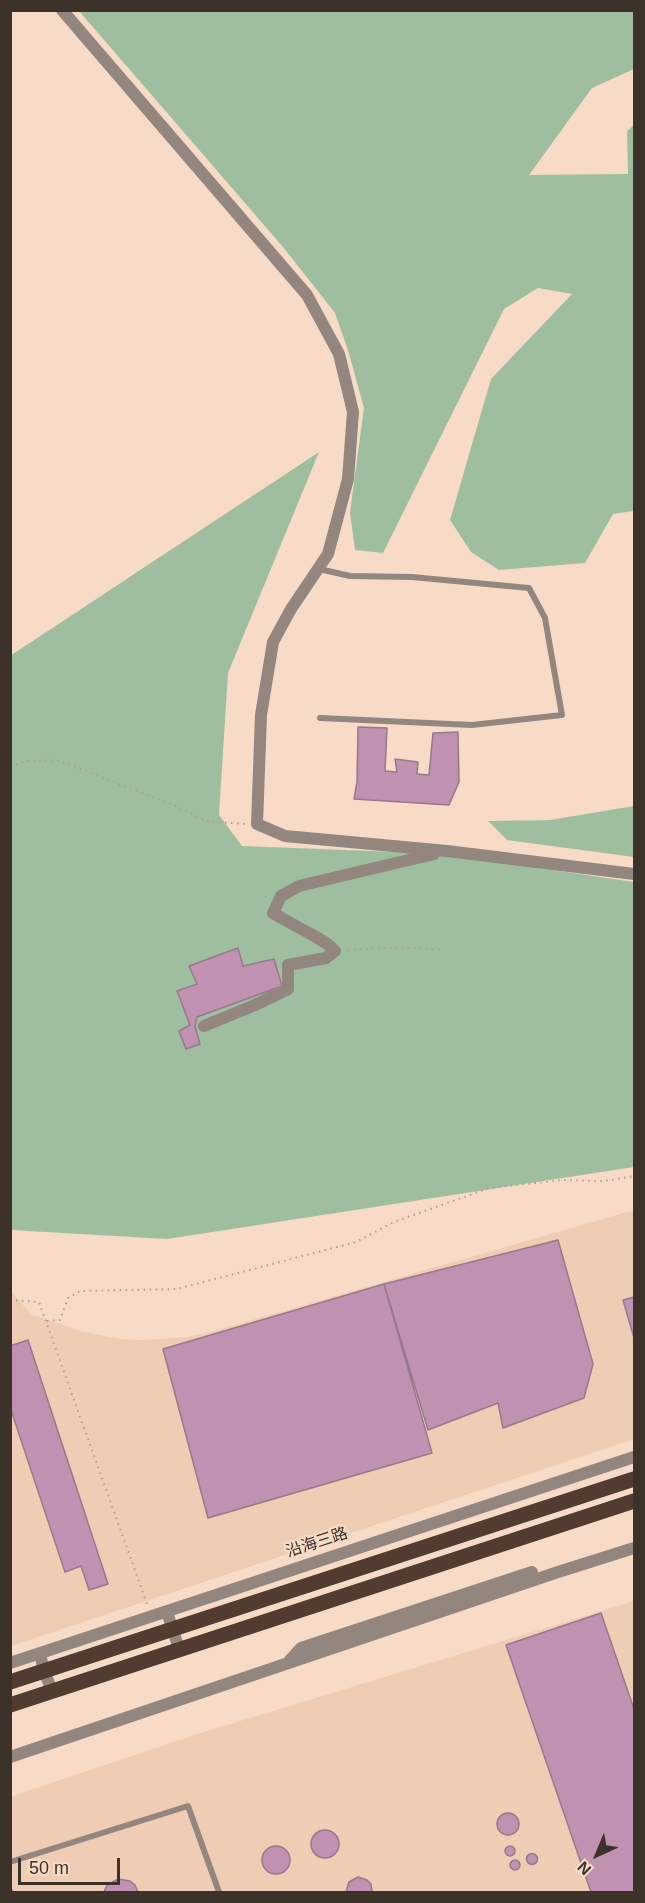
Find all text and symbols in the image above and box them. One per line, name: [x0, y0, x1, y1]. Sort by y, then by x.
street label: 沿海三路: [284, 1524, 350, 1562]
north arrow: [567, 1825, 627, 1885]
scale bar: [21, 1846, 123, 1884]
text: 50 m: [29, 1858, 69, 1878]
text: N: [574, 1858, 594, 1878]

